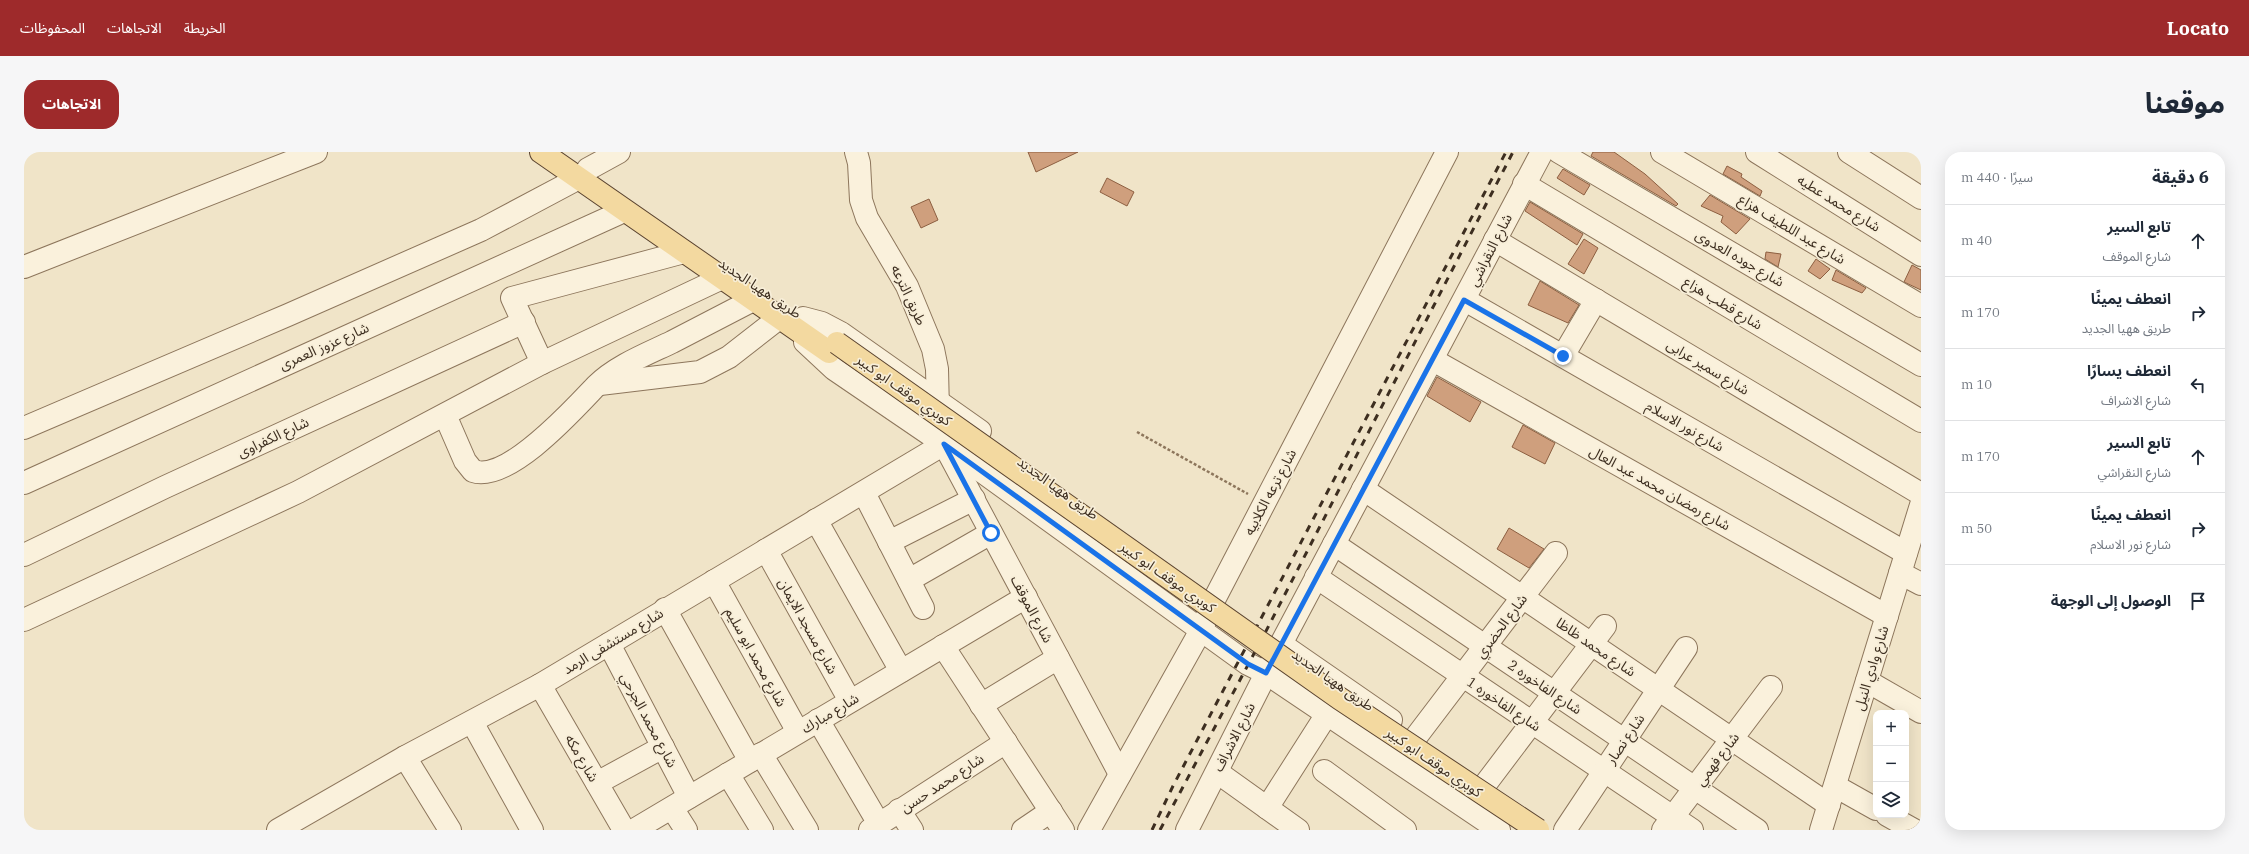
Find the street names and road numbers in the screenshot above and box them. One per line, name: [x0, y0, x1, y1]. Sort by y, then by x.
street label: شارع محمد عطيه: [1793, 170, 1884, 237]
street label: شارع عبد اللطيف هزاع: [1734, 190, 1849, 270]
street label: شارع النقراشي: [1464, 211, 1518, 290]
street label: شارع جوده العدوى: [1691, 225, 1788, 292]
street label: طريق ههيا الجديد: [715, 254, 805, 323]
street label: طريق الترعه: [886, 262, 931, 328]
street label: شارع قطب هزاع: [1679, 272, 1766, 335]
street label: شارع عزوز العمرى: [276, 318, 372, 376]
street label: شارع سمير عرابى: [1662, 335, 1753, 400]
street label: كوبري موقف ابو كبير: [851, 350, 956, 432]
street label: شارع نور الاسلام: [1642, 396, 1727, 457]
street label: شارع الكفراوى: [234, 413, 313, 463]
street label: شارع رمضان محمد عبد العال: [1585, 442, 1734, 536]
street label: شارع ترعه الكلابيه: [1240, 446, 1302, 539]
street label: طريق ههيا الجديد: [1013, 453, 1102, 524]
street label: كوبري موقف ابو كبير: [1115, 537, 1220, 619]
street label: شارع الموقف: [1005, 572, 1057, 647]
street label: شارع مسجد الايمان: [772, 575, 842, 678]
street label: شارع الحضري: [1471, 590, 1533, 663]
street label: شارع مستشفى الرمد: [559, 604, 668, 680]
street label: شارع محمد ابو سليم: [720, 604, 791, 711]
street label: شارع محمد ظاظا: [1551, 614, 1639, 682]
street label: شارع وادي النيل: [1850, 623, 1895, 713]
street label: طريق ههيا الجديد: [1288, 645, 1377, 716]
street label: شارع الفاخوره 2: [1503, 656, 1585, 720]
street label: شارع محمد الجرحي: [614, 669, 682, 772]
street label: شارع الفاخوره 1: [1462, 673, 1544, 737]
street label: شارع مبارك: [798, 689, 863, 739]
street label: شارع الاشراف: [1209, 699, 1261, 776]
street label: شارع نصار: [1601, 710, 1650, 770]
street label: كوبري موقف ابو كبير: [1380, 722, 1486, 803]
street label: شارع فهمي: [1691, 729, 1745, 791]
street label: شارع مكه: [560, 731, 603, 786]
street label: شارع محمد حسن: [897, 749, 988, 818]

